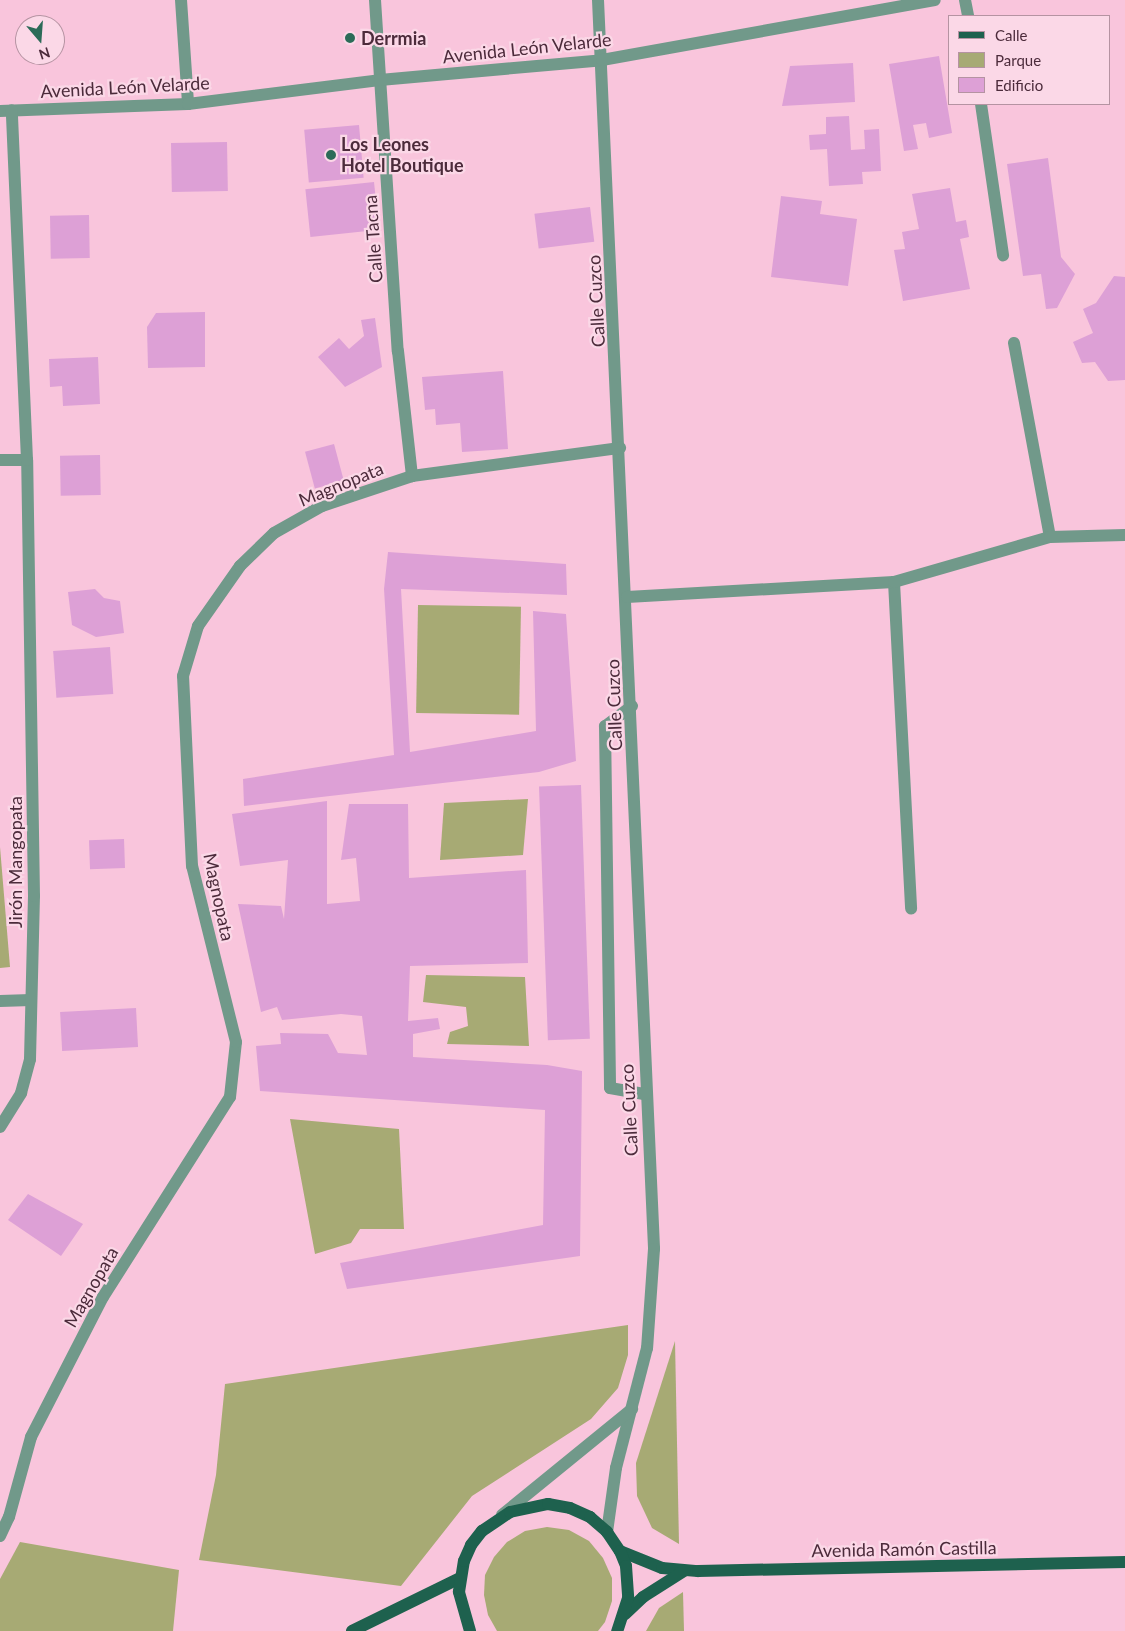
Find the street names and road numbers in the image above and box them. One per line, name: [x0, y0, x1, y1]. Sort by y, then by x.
street label: Avenida León Velarde: [441, 28, 613, 68]
street label: Avenida León Velarde: [39, 72, 211, 102]
street label: Calle Tacna: [359, 194, 387, 284]
street label: Calle Cuzco: [583, 254, 609, 348]
street label: Magnopata: [296, 457, 386, 511]
street label: Calle Cuzco: [602, 659, 626, 751]
street label: Jirón Mangopata: [4, 796, 26, 928]
street label: Magnopata: [199, 851, 239, 943]
street label: Calle Cuzco: [616, 1063, 642, 1157]
street label: Magnopata: [59, 1243, 123, 1331]
street label: Avenida Ramón Castilla: [811, 1537, 997, 1561]

